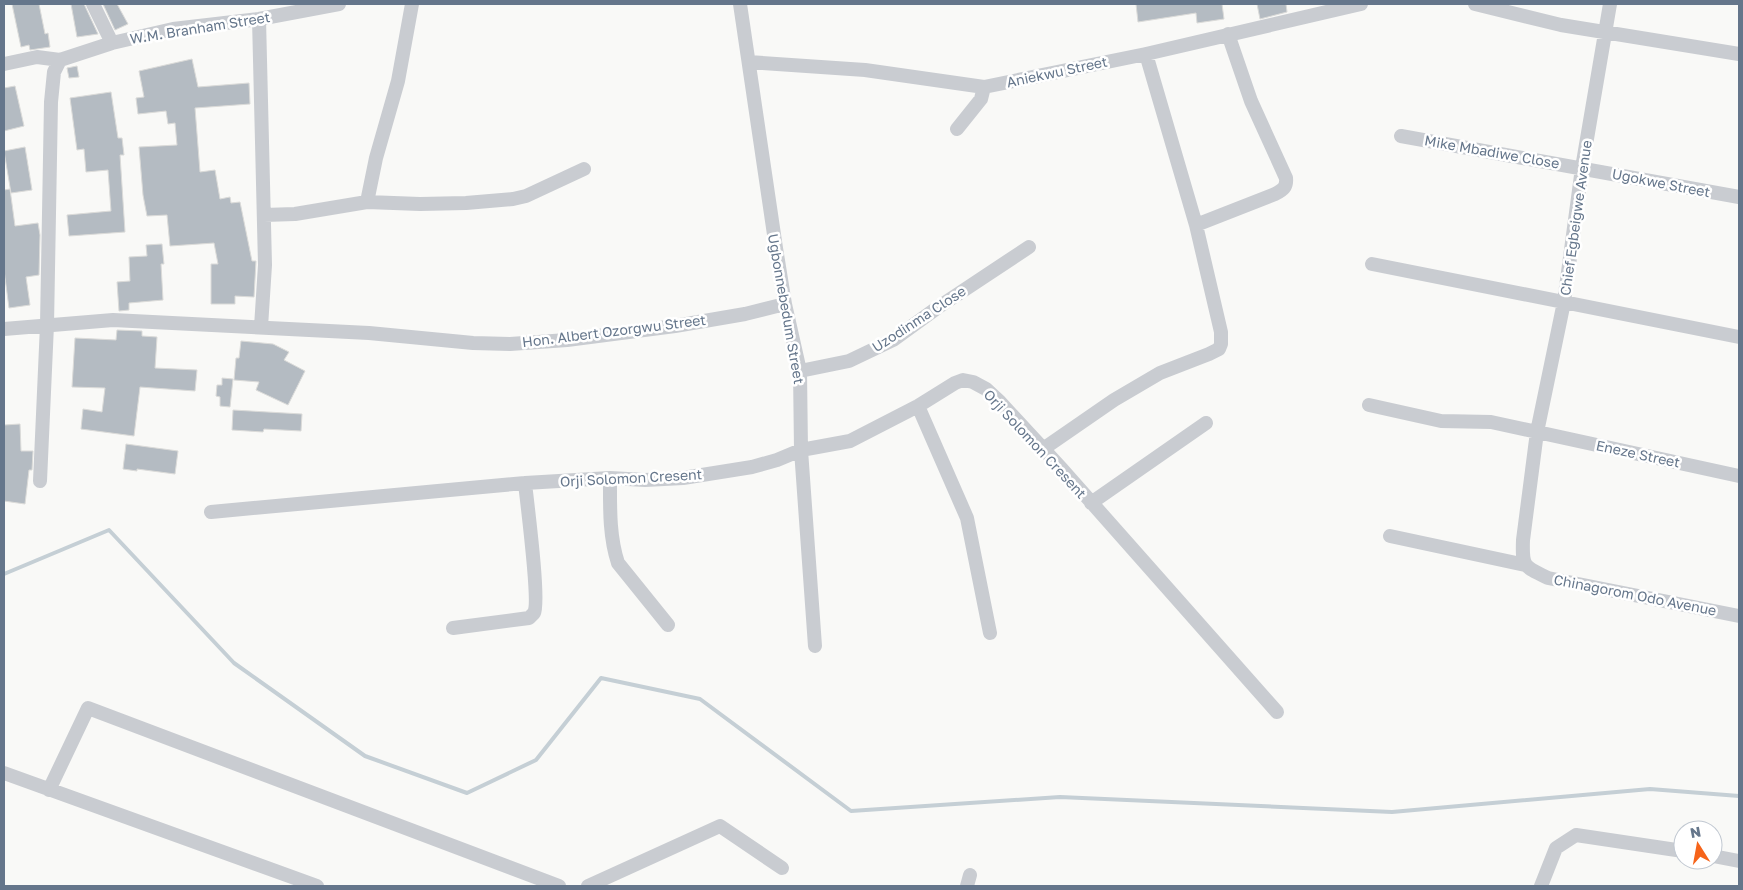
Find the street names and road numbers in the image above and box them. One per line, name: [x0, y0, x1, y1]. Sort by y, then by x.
street label: W.M. Branham Street: [129, 8, 271, 47]
street label: Aniekwu Street: [1005, 53, 1109, 90]
street label: Mike Mbadiwe Close: [1423, 131, 1561, 172]
street label: Chief Egbeigwe Avenue: [1556, 139, 1595, 297]
street label: Ugokwe Street: [1611, 165, 1712, 200]
street label: Ugbonnebedum Street: [765, 232, 808, 385]
street label: Uzodinma Close: [869, 282, 969, 355]
street label: Hon. Albert Ozorgwu Street: [521, 311, 707, 350]
street label: Orji Solomon Cresent: [981, 386, 1090, 502]
street label: Eneze Street: [1595, 436, 1682, 471]
street label: Orji Solomon Cresent: [559, 465, 703, 490]
street label: Chinagorom Odo Avenue: [1552, 570, 1718, 619]

